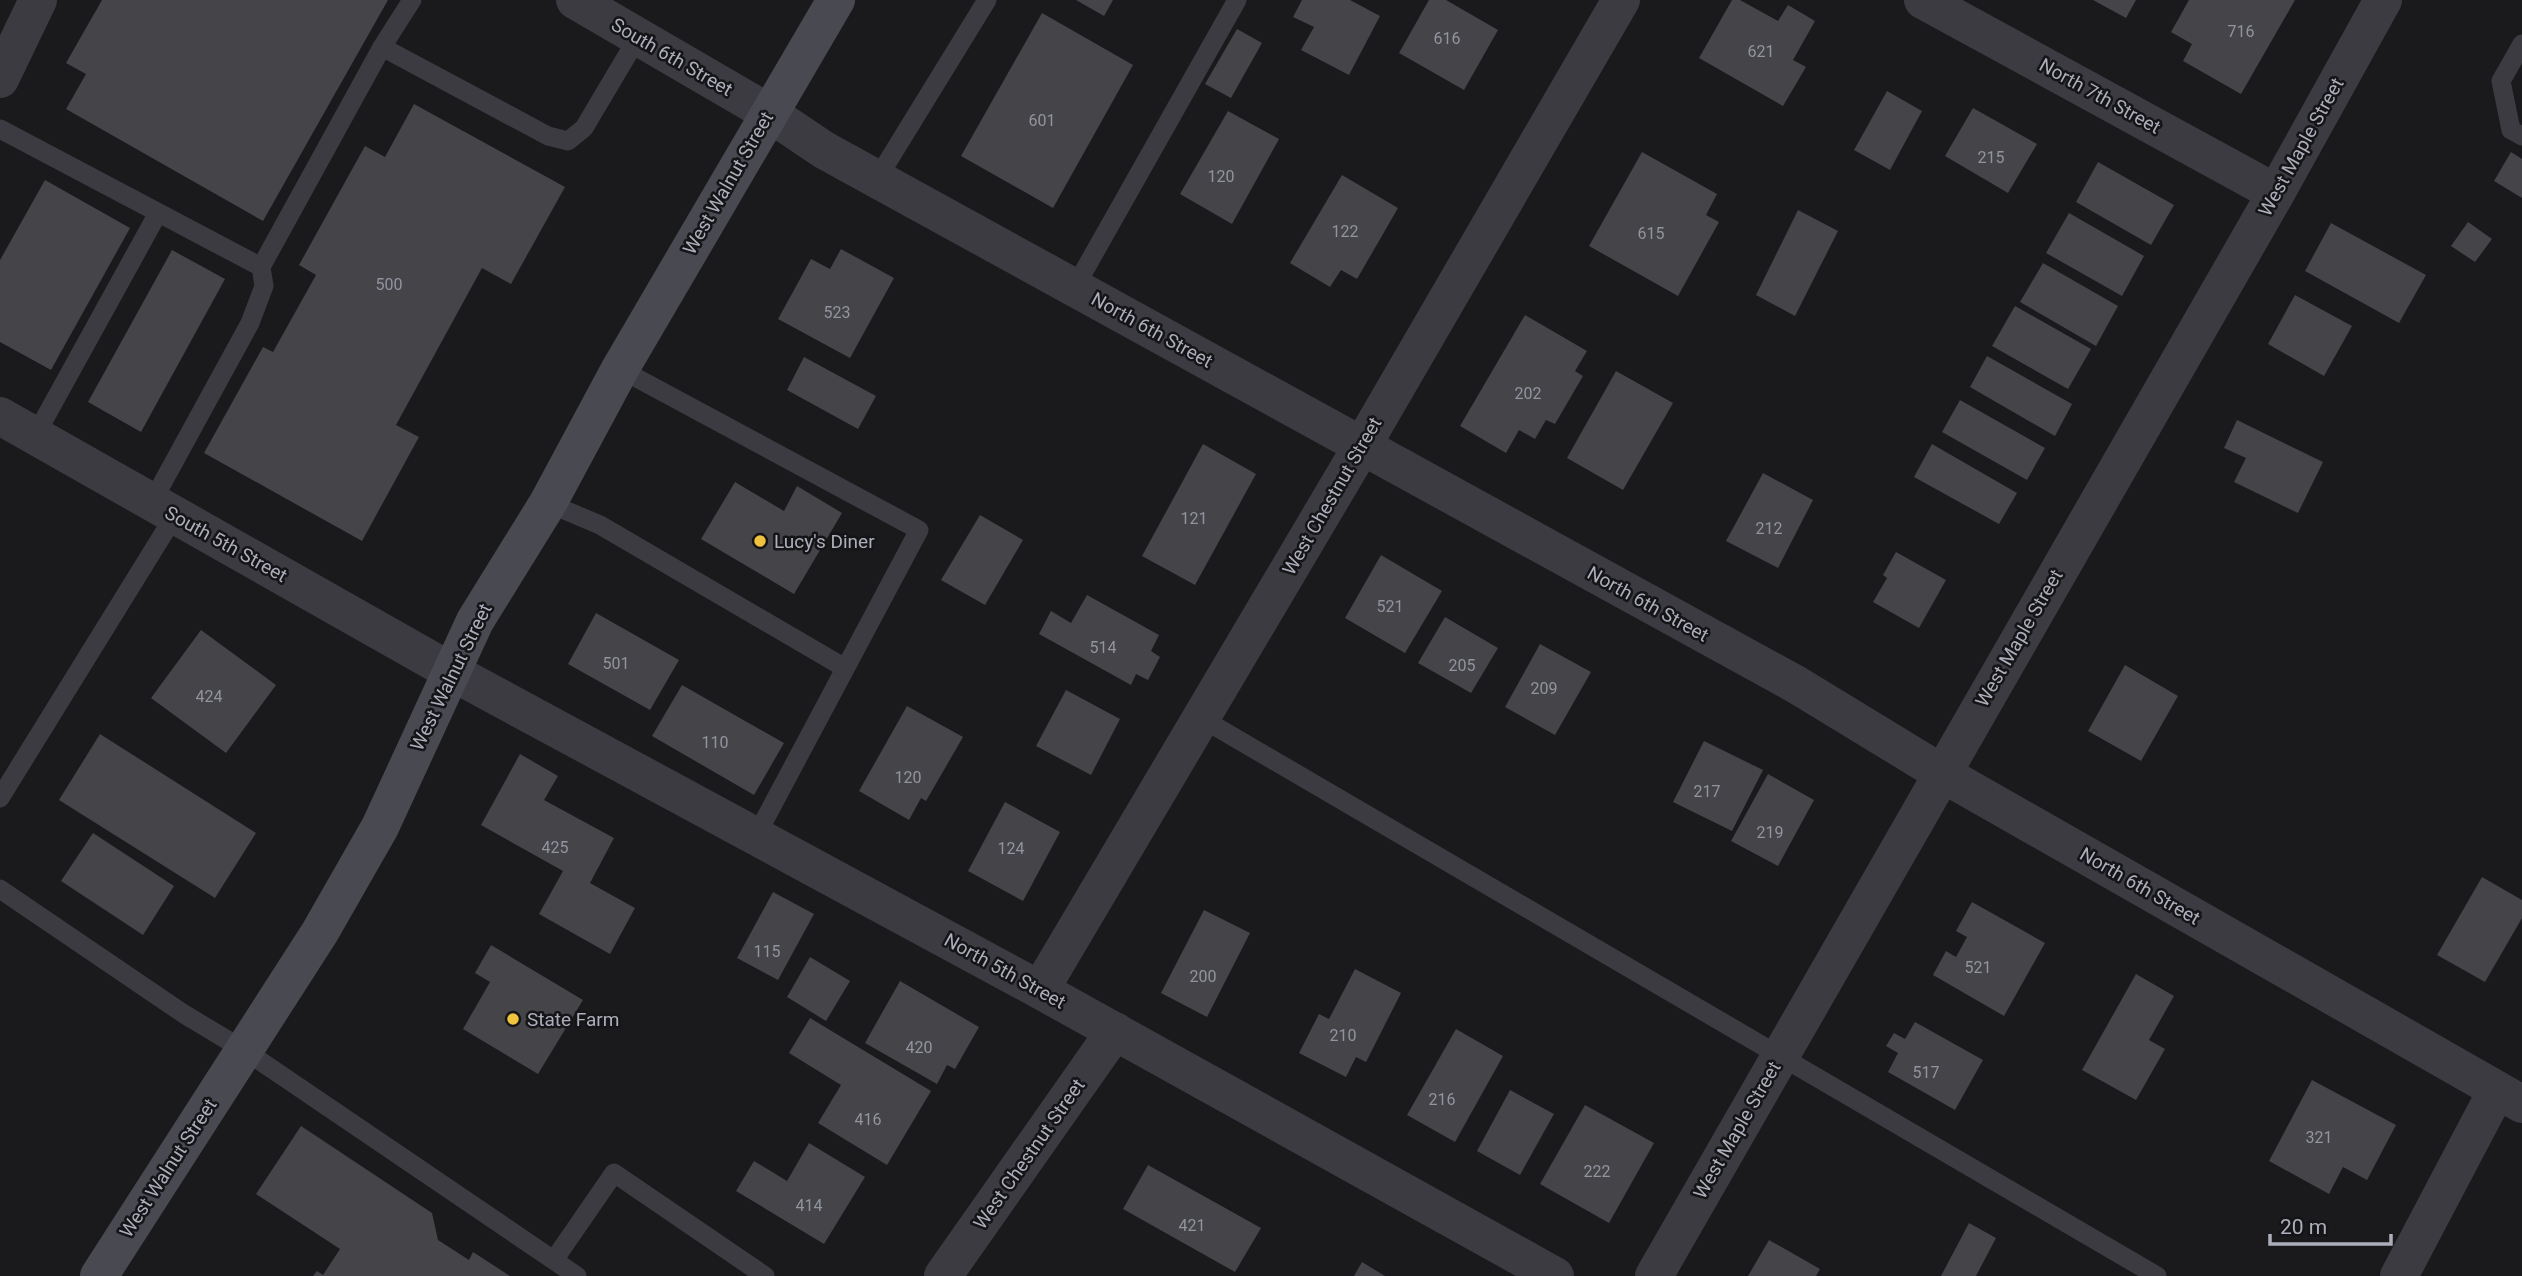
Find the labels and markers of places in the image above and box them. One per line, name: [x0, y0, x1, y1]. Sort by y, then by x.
place label: Lucy's Diner: [774, 530, 875, 553]
marker: Lucy's Diner: [752, 533, 768, 549]
place label: State Farm: [527, 1008, 619, 1031]
marker: State Farm: [505, 1011, 521, 1027]

